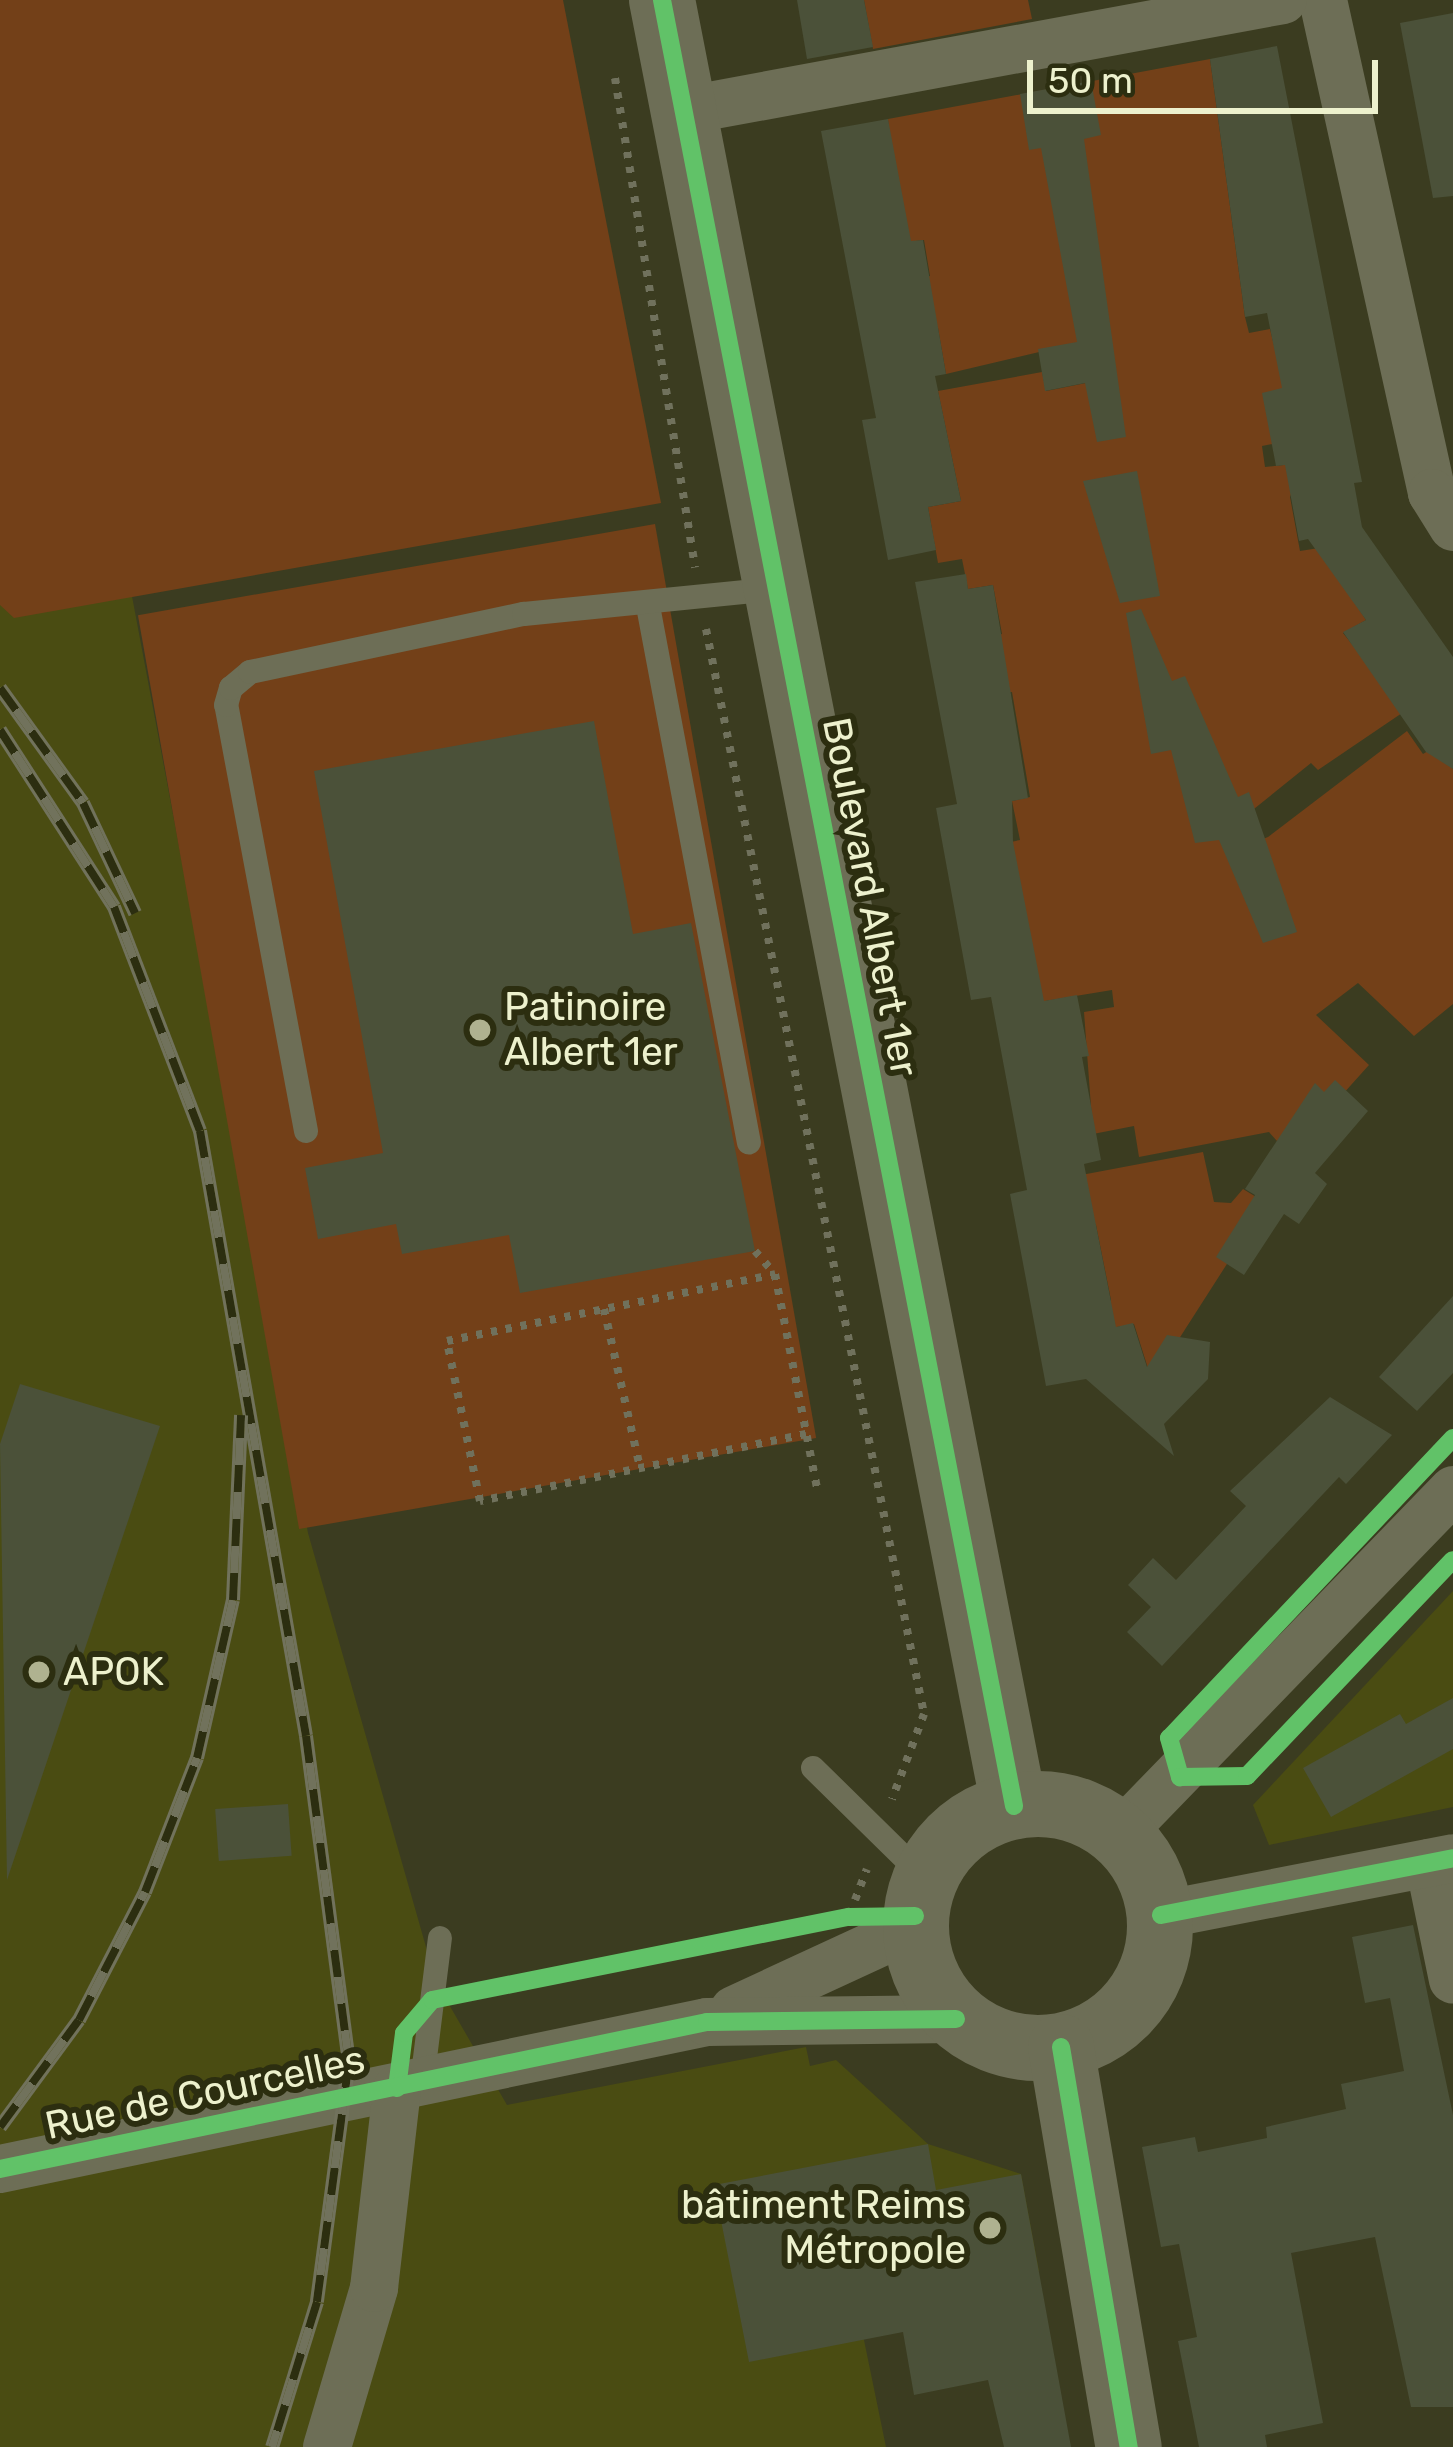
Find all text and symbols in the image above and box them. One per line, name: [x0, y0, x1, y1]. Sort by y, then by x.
scale bar: [1033, 36, 1384, 110]
text: 50 m: [1048, 59, 1133, 102]
street label: Boulevard Albert 1er: [812, 713, 928, 1081]
place label: Patinoire Albert 1er: [504, 985, 678, 1076]
marker: Patinoire Albert 1er: [467, 1017, 493, 1043]
place label: APOK: [63, 1649, 164, 1695]
marker: APOK: [26, 1659, 52, 1685]
street label: Rue de Courcelles: [41, 2036, 369, 2150]
place label: bâtiment Reims Métropole: [681, 2183, 966, 2274]
marker: bâtiment Reims Métropole: [977, 2215, 1003, 2241]

